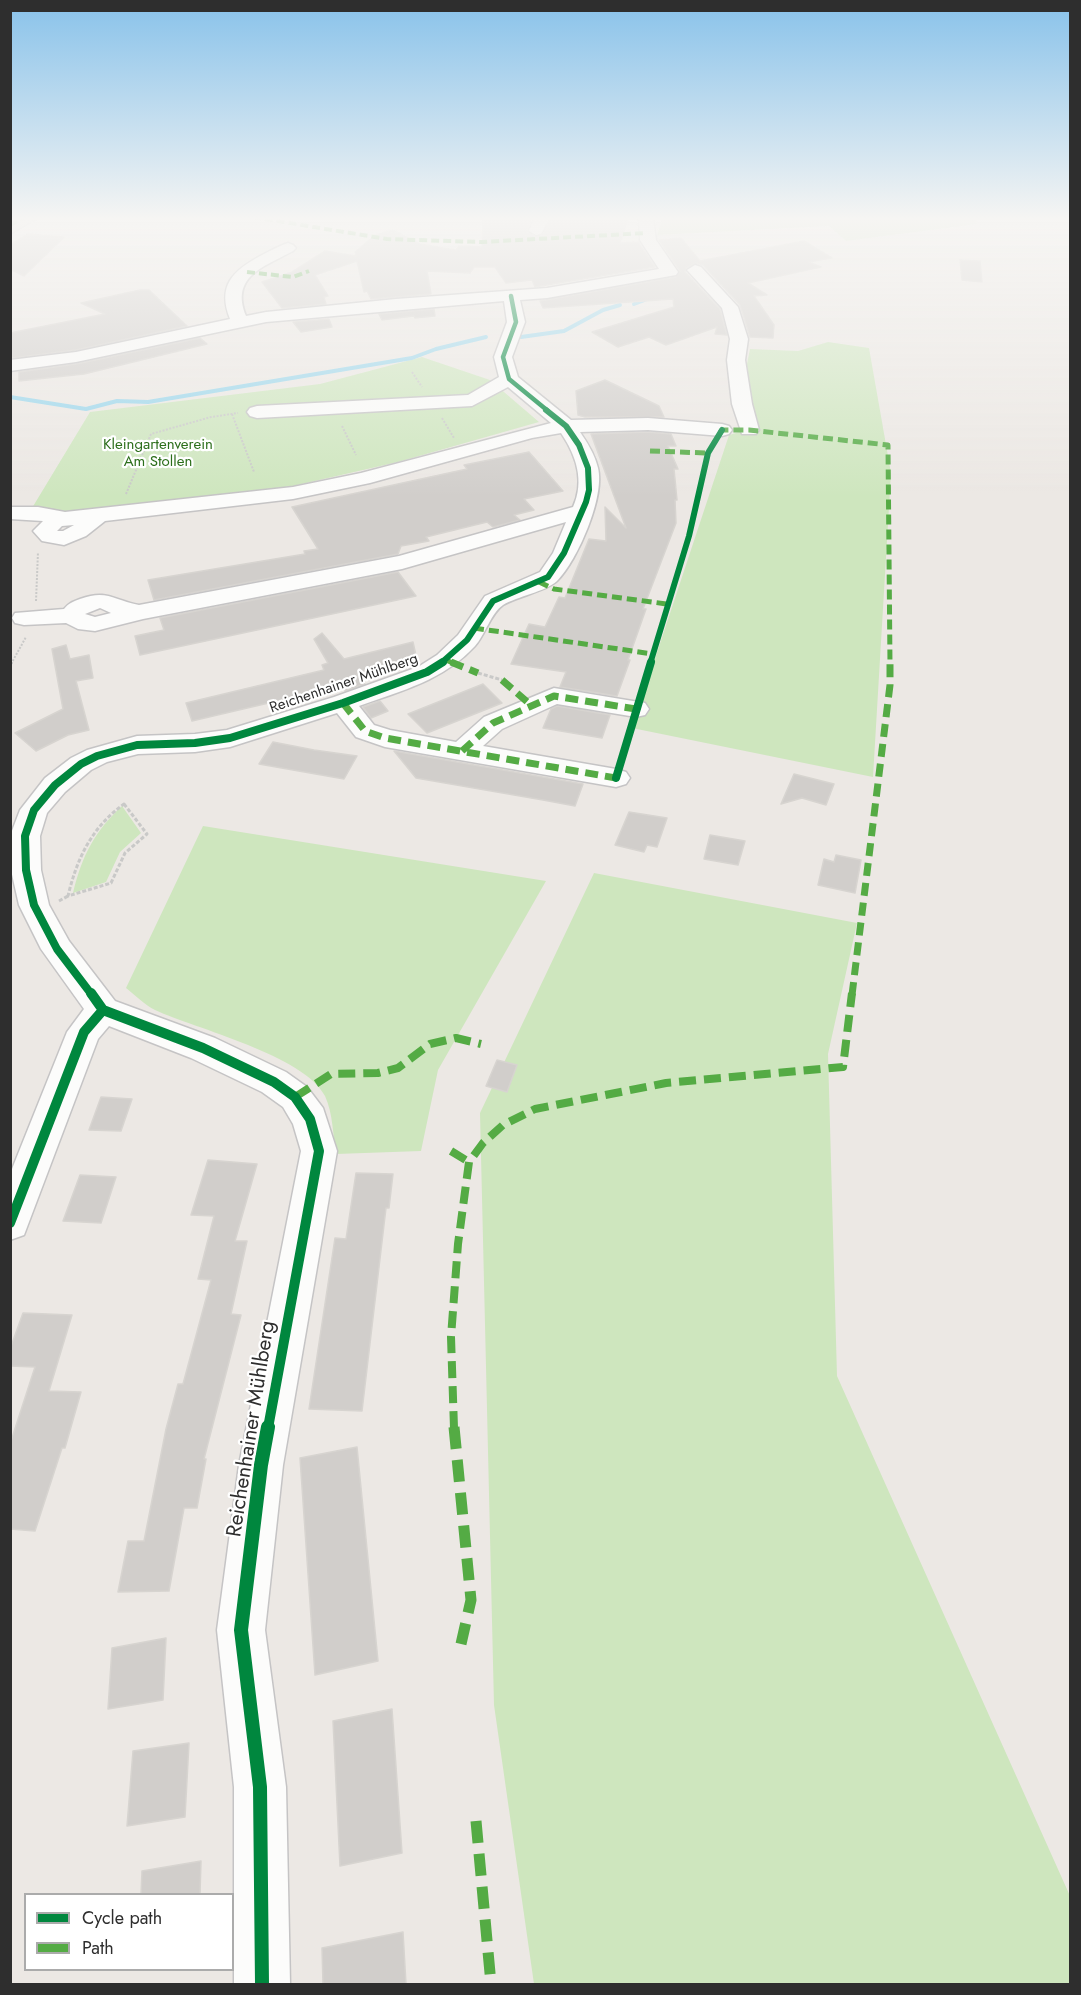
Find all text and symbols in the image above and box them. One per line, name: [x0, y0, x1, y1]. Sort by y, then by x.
park label: Kleingartenverein Am Stollen: [103, 436, 213, 471]
street label: Reichenhainer Mühlberg: [267, 650, 421, 718]
street label: Reichenhainer Mühlberg: [222, 1319, 282, 1539]
legend: [24, 1893, 234, 1971]
text: Cycle path: [82, 1905, 162, 1931]
text: Path: [82, 1935, 114, 1961]

